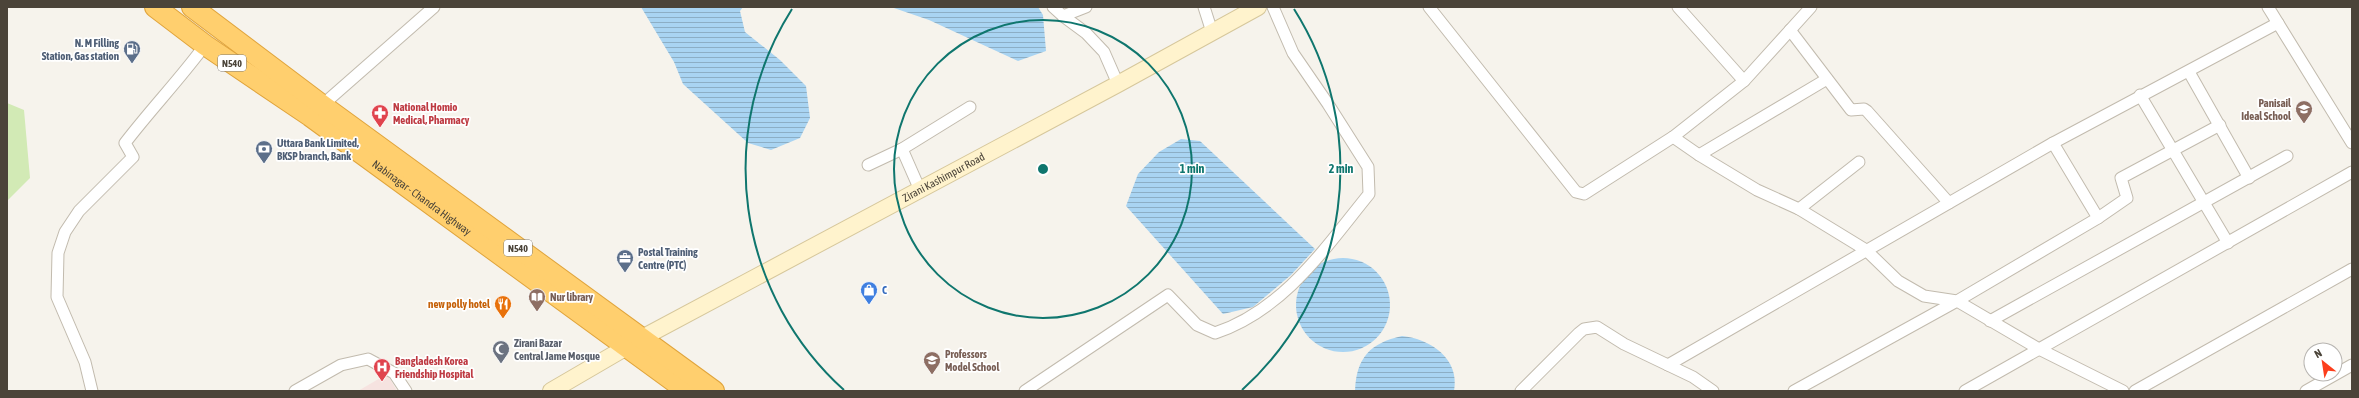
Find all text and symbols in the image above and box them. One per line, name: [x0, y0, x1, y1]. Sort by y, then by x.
place label: N. M Filling Station, Gas station: [42, 37, 119, 62]
fuel station icon: N. M Filling Station, Gas station: [122, 39, 142, 64]
road number: N540: [218, 55, 246, 71]
place label: Panisail Ideal School: [2241, 97, 2292, 122]
school or university icon: Panisail Ideal School: [2294, 99, 2314, 124]
place label: National Homio Medical, Pharmacy: [393, 101, 470, 126]
pharmacy icon: National Homio Medical, Pharmacy: [370, 103, 390, 128]
place label: Uttara Bank Limited, BKSP branch, Bank: [277, 137, 359, 162]
bank icon: Uttara Bank Limited, BKSP branch, Bank: [254, 139, 274, 164]
street label: Zirani Kashimpur Road: [900, 150, 987, 204]
street label: Nabinagar - Chandra Highway: [370, 158, 474, 238]
centre of rings: [1036, 162, 1050, 176]
text: 1 min: [1180, 162, 1204, 176]
text: 2 min: [1329, 162, 1353, 176]
road number: N540: [504, 240, 532, 256]
place label: Postal Training Centre (PTC): [638, 246, 698, 271]
office icon: Postal Training Centre (PTC): [615, 248, 635, 273]
shop icon: C: [859, 280, 879, 305]
place label: C: [882, 284, 887, 296]
library icon: Nur library: [527, 287, 547, 312]
place label: Nur library: [550, 291, 594, 303]
restaurant icon: new polly hotel: [493, 294, 513, 319]
place label: new polly hotel: [428, 298, 491, 310]
place label: Zirani Bazar Central Jame Mosque: [514, 337, 600, 362]
mosque icon: Zirani Bazar Central Jame Mosque: [491, 339, 511, 364]
north arrow: [2303, 342, 2343, 382]
text: N: [2312, 347, 2324, 360]
place label: Professors Model School: [945, 348, 1001, 373]
school or university icon: Professors Model School: [922, 350, 942, 375]
place label: Bangladesh Korea Friendship Hospital: [395, 355, 474, 380]
hospital icon: Bangladesh Korea Friendship Hospital: [372, 357, 392, 382]

